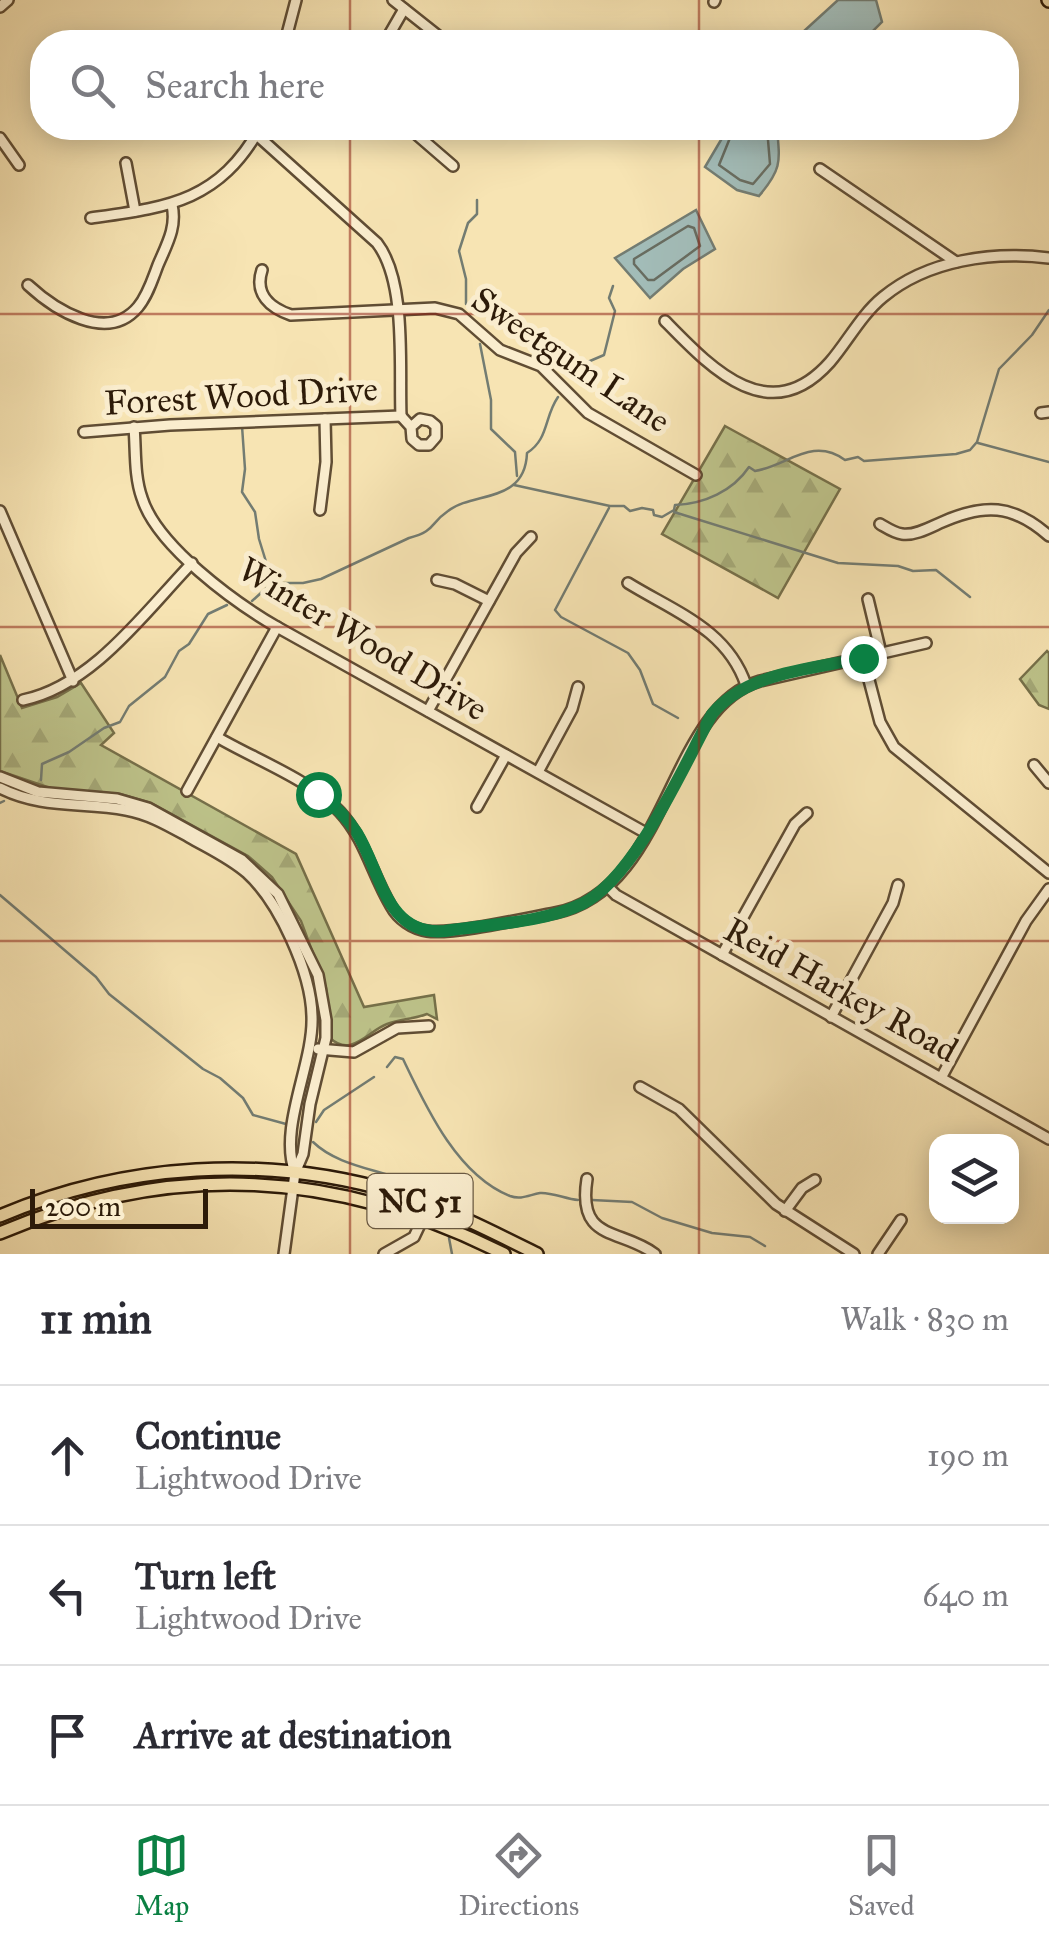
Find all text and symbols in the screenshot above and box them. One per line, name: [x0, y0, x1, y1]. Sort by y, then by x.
search box: [30, 30, 1019, 140]
icon: search: [65, 58, 120, 113]
text: Search here: [145, 62, 325, 108]
street label: Sweetgum Lane: [463, 278, 679, 442]
street label: Forest Wood Drive: [103, 367, 379, 425]
street label: Winter Wood Drive: [231, 548, 495, 730]
route end: [841, 636, 887, 682]
route start: [296, 772, 342, 818]
street label: Reid Harkey Road: [717, 908, 966, 1072]
map controls: [929, 1134, 1019, 1224]
button: layers: [929, 1134, 1019, 1224]
road number: NC 51: [368, 1174, 472, 1228]
scale bar: [30, 1184, 208, 1228]
text: 200 m: [45, 1189, 121, 1224]
text: 11 min: [40, 1293, 152, 1345]
text: Walk · 830 m: [840, 1300, 1009, 1339]
text: Continue: [135, 1413, 281, 1459]
icon: ahead: [40, 1428, 95, 1483]
text: 190 m: [927, 1436, 1009, 1475]
text: Lightwood Drive: [135, 1459, 362, 1498]
text: Turn left: [135, 1553, 276, 1599]
icon: left: [40, 1568, 95, 1623]
text: 640 m: [922, 1576, 1009, 1615]
text: Lightwood Drive: [135, 1599, 362, 1638]
icon: arrive: [40, 1708, 95, 1763]
text: Arrive at destination: [135, 1712, 452, 1758]
tab: Map: [134, 1828, 189, 1923]
tab: Directions: [458, 1828, 579, 1923]
tab: Saved: [848, 1828, 915, 1923]

